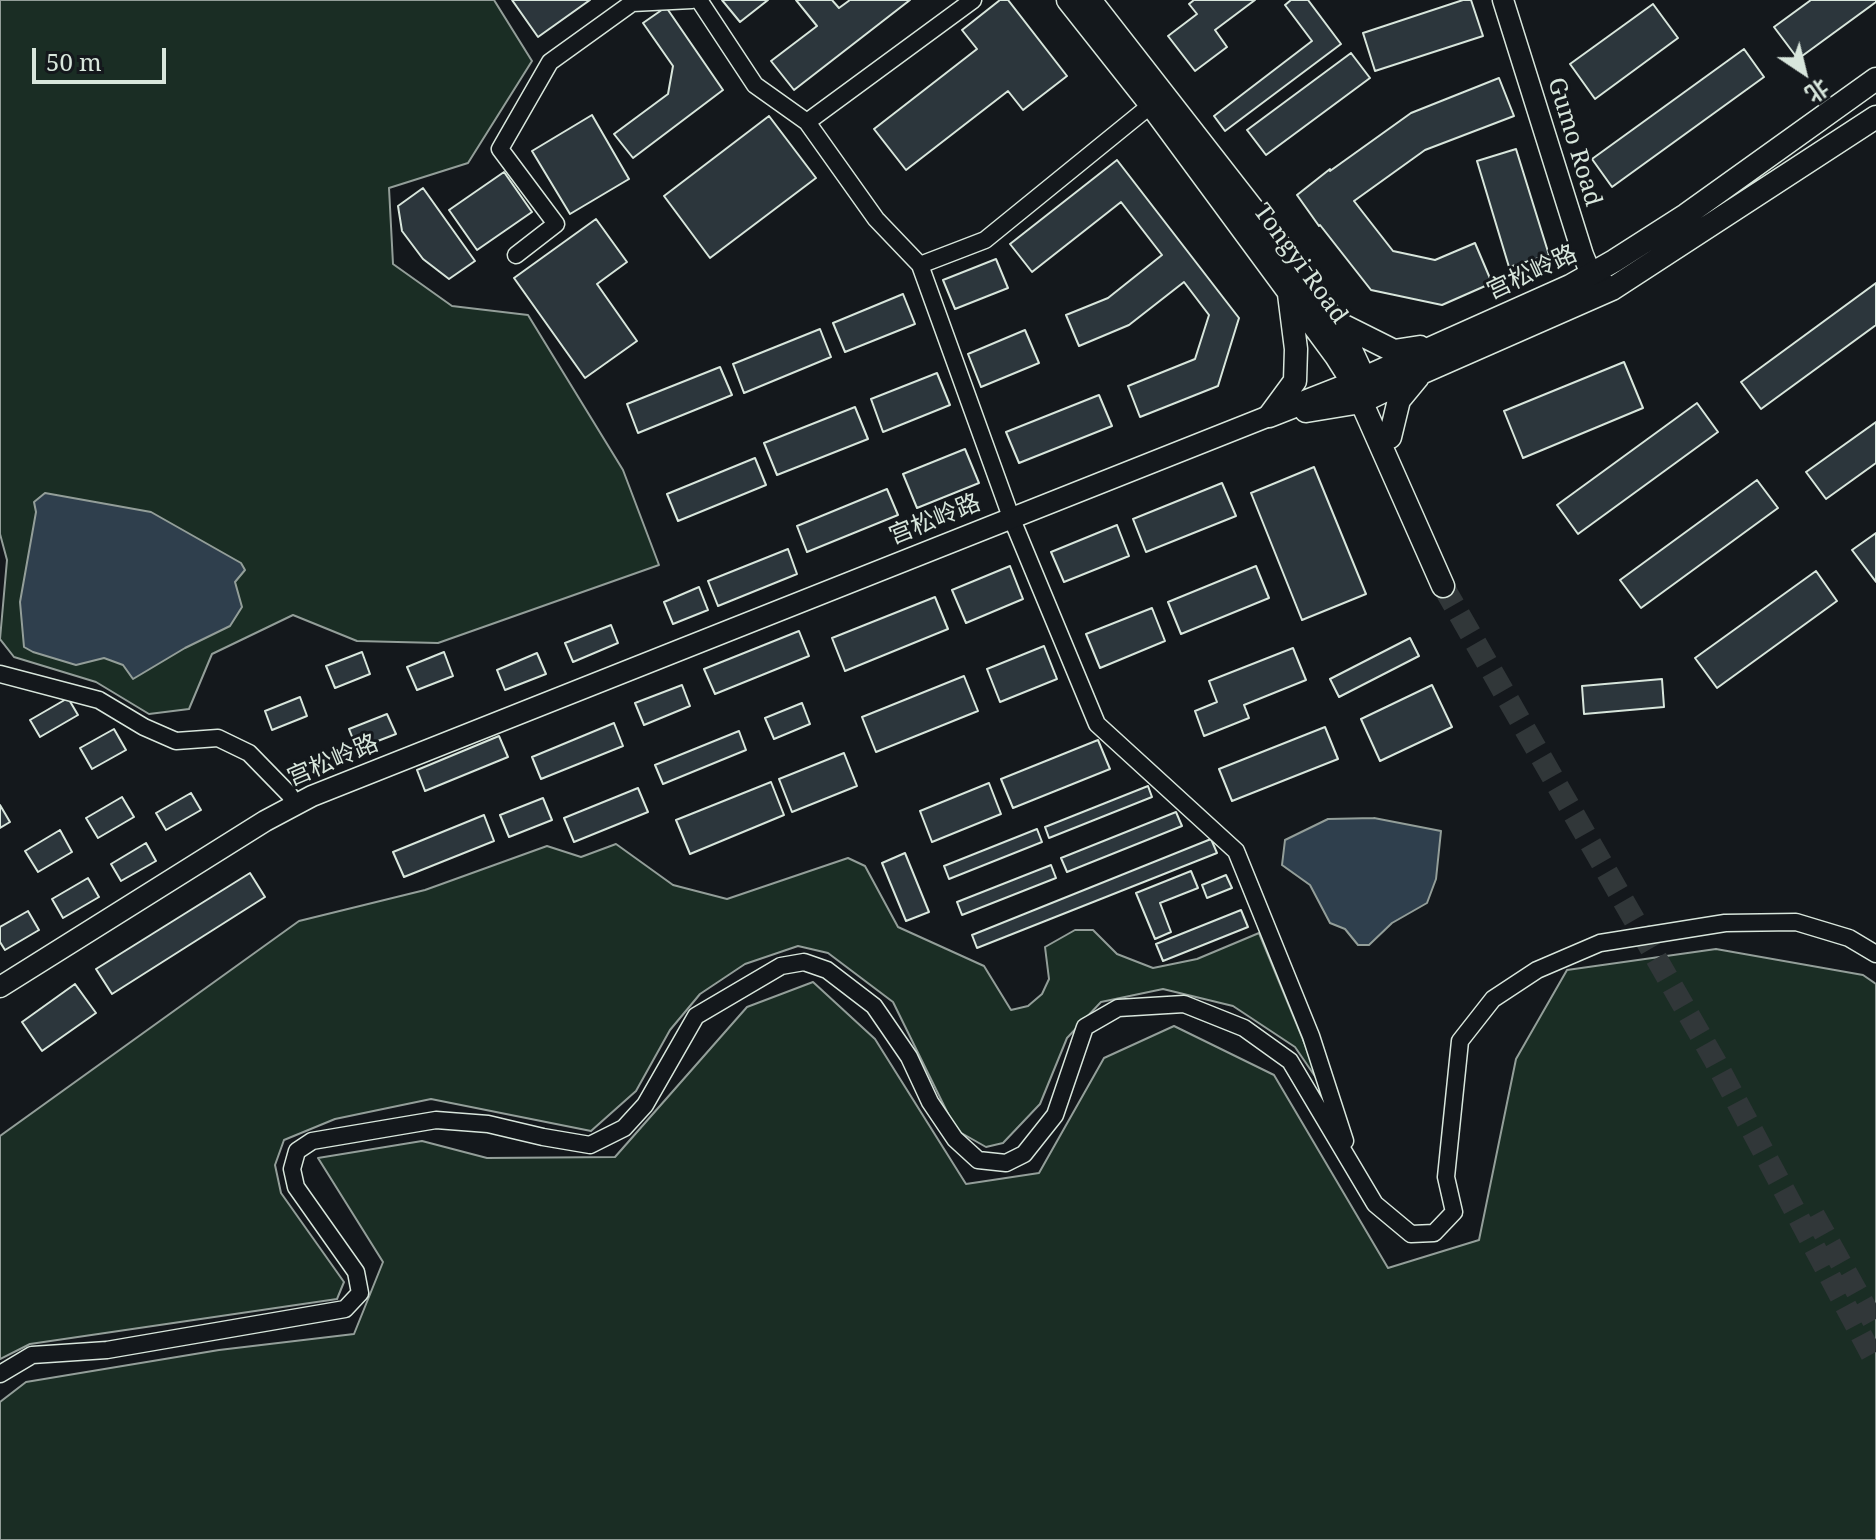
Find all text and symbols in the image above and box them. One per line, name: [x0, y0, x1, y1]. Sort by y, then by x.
scale bar: [36, 32, 170, 82]
north arrow: [1764, 32, 1844, 112]
text: 50 m: [46, 45, 102, 78]
text: 北: [1800, 73, 1835, 110]
street label: Gumo Road: [1541, 74, 1607, 210]
street label: Tongyi Road: [1247, 198, 1353, 330]
street label: 宫松岭路: [1482, 240, 1582, 306]
street label: 宫松岭路: [885, 489, 985, 551]
street label: 宫松岭路: [283, 729, 383, 793]

